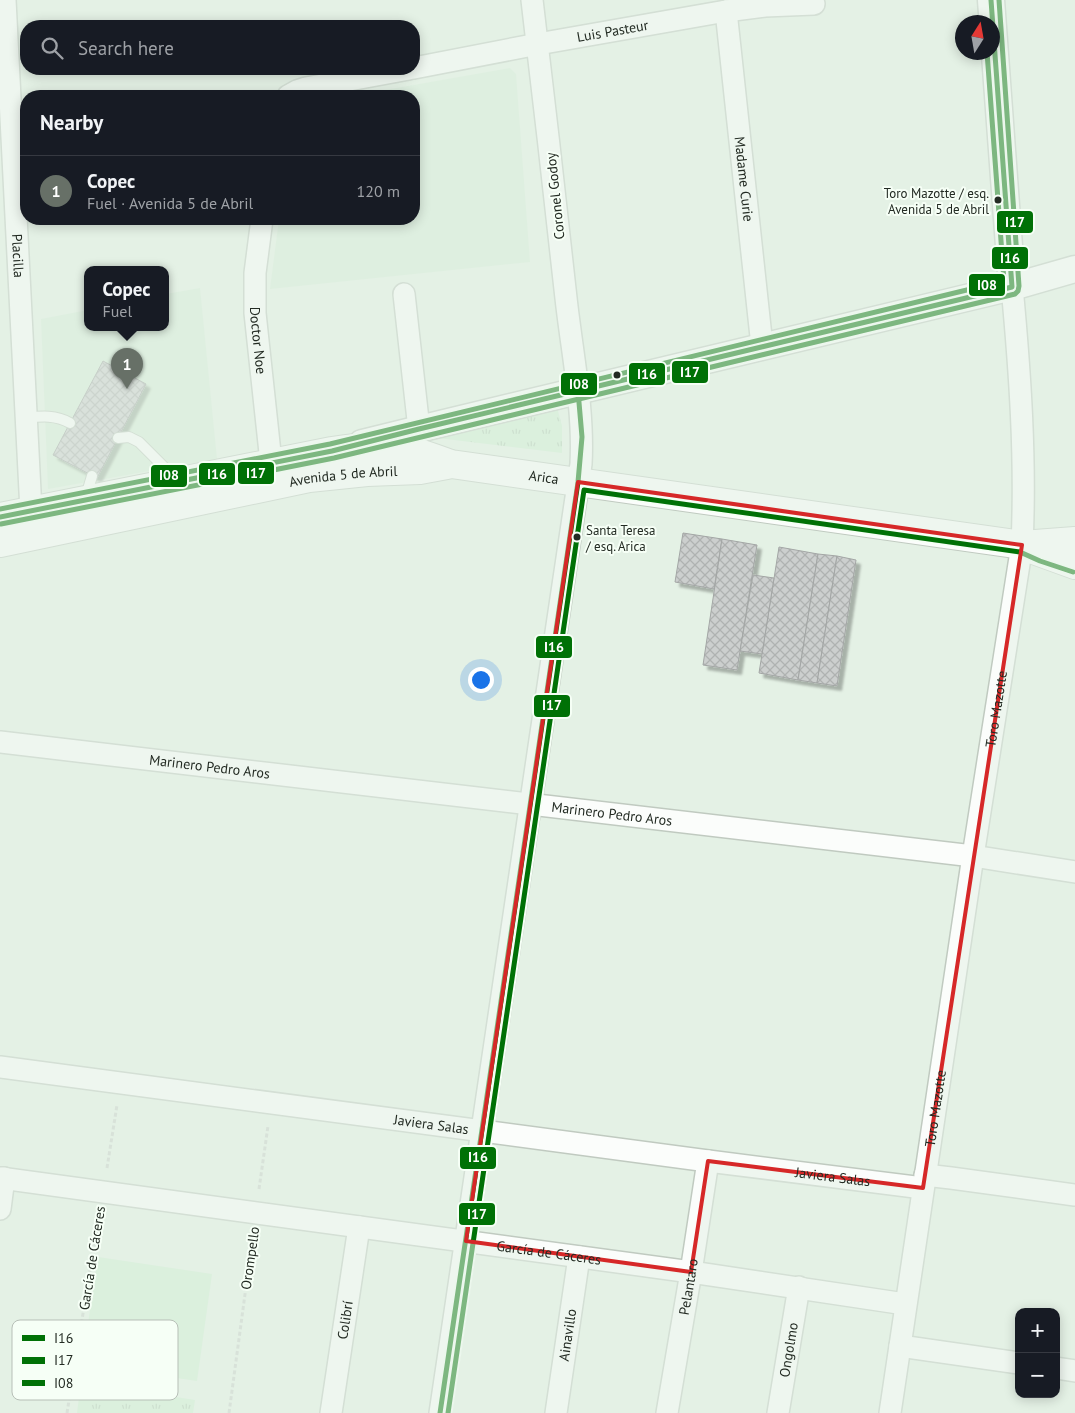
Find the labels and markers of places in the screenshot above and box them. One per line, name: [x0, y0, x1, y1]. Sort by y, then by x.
place label: Toro Mazotte / esq. Avenida 5 de Abril: [884, 185, 989, 218]
marker: Toro Mazotte / esq. Avenida 5 de Abril: [993, 195, 1003, 205]
pin: 1: [111, 348, 143, 389]
unlabelled marker: [612, 370, 622, 380]
place label: Santa Teresa / esq. Arica: [585, 522, 656, 555]
marker: Santa Teresa / esq. Arica: [572, 532, 582, 542]

